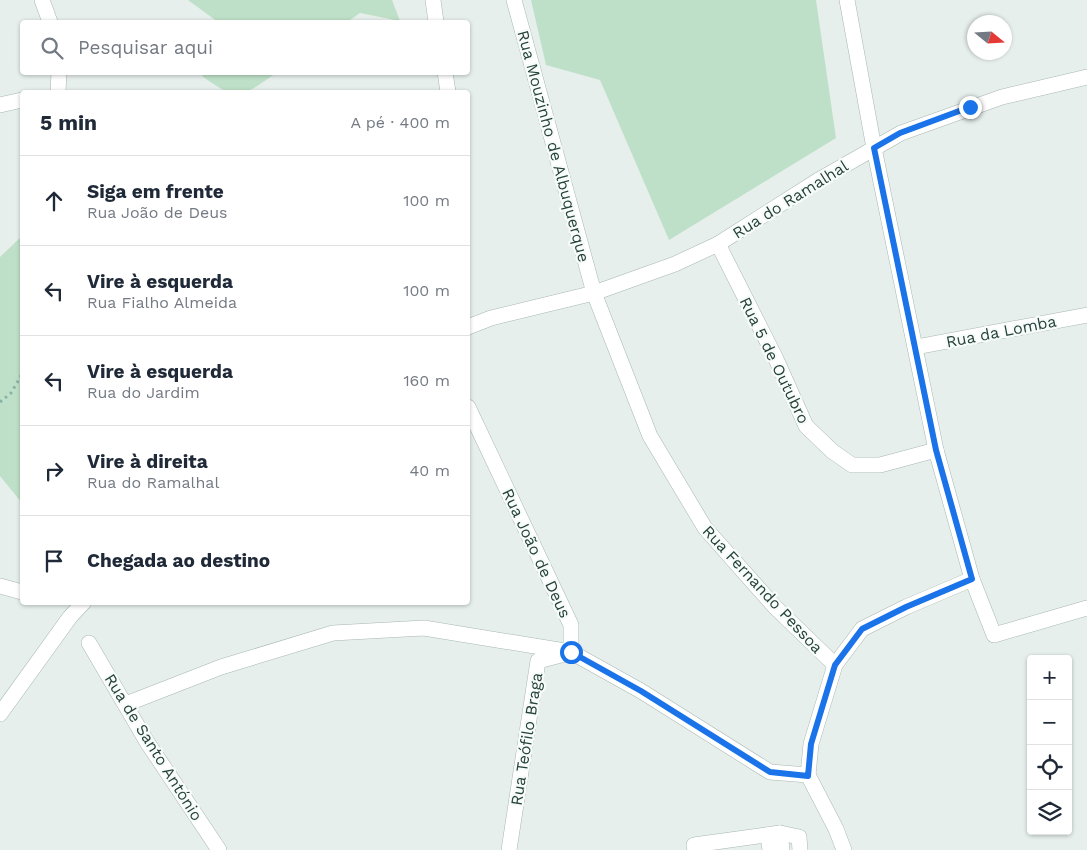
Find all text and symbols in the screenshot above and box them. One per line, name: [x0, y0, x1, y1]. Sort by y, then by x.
north arrow: [967, 15, 1012, 60]
search box: [20, 20, 470, 75]
street label: Rua Mouzinho de Albuquerque: [513, 28, 594, 264]
icon: search: [38, 34, 66, 62]
text: Pesquisar aqui: [78, 36, 213, 59]
route end: [959, 96, 982, 119]
text: 5 min: [40, 110, 97, 135]
text: A pé · 400 m: [350, 113, 450, 132]
street label: Rua do Ramalhal: [729, 156, 851, 243]
text: Siga em frente: [87, 180, 224, 203]
icon: ahead: [40, 187, 68, 215]
text: 100 m: [403, 191, 450, 210]
text: Rua João de Deus: [87, 203, 228, 222]
text: Vire à esquerda: [87, 270, 233, 293]
icon: left: [40, 277, 68, 305]
text: 100 m: [403, 281, 450, 300]
text: Rua Fialho Almeida: [87, 293, 237, 312]
street label: Rua 5 de Outubro: [736, 294, 813, 427]
street label: Rua da Lomba: [944, 311, 1058, 351]
text: Vire à esquerda: [87, 360, 233, 383]
icon: left: [40, 367, 68, 395]
text: 160 m: [403, 371, 450, 390]
text: Rua do Jardim: [87, 383, 200, 402]
text: Vire à direita: [87, 450, 208, 473]
icon: right: [40, 457, 68, 485]
text: 40 m: [410, 461, 450, 480]
text: Rua do Ramalhal: [87, 473, 219, 492]
street label: Rua João de Deus: [498, 486, 575, 621]
street label: Rua Fernando Pessoa: [699, 522, 827, 657]
icon: arrive: [40, 547, 68, 575]
text: Chegada ao destino: [87, 549, 270, 572]
route start: [560, 641, 583, 664]
map controls: [1027, 655, 1072, 835]
button: +: [1027, 655, 1072, 700]
street label: Rua de Santo António: [101, 670, 207, 824]
street label: Rua Teófilo Braga: [507, 671, 546, 807]
button: −: [1027, 700, 1072, 745]
button: locate: [1027, 745, 1072, 790]
button: layers: [1027, 790, 1072, 835]

